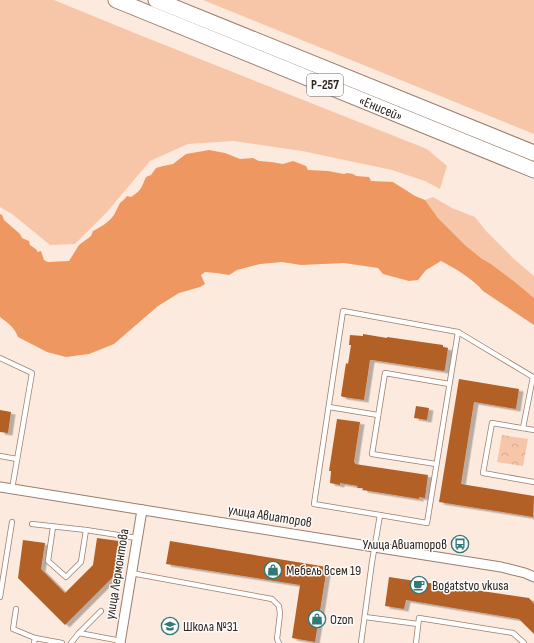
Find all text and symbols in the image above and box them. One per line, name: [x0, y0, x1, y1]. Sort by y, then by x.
road number: Р-257: [307, 74, 343, 96]
street label: «Енисей»: [357, 91, 405, 124]
street label: улица Авиаторов: [227, 501, 313, 531]
street label: улица Лермонтова: [101, 527, 133, 621]
bus stop icon: Улица Авиаторов: [450, 534, 470, 554]
place label: Улица Авиаторов: [363, 536, 447, 553]
shop icon: Мебель всем 19: [263, 560, 283, 580]
place label: Мебель всем 19: [286, 562, 361, 579]
cafe icon: Bogatstvo vkusa: [409, 575, 429, 595]
place label: Bogatstvo vkusa: [432, 577, 509, 594]
shop icon: Ozon: [307, 609, 327, 629]
place label: Ozon: [330, 611, 354, 628]
school or university icon: Школа №31: [160, 616, 180, 636]
place label: Школа №31: [183, 618, 238, 635]

